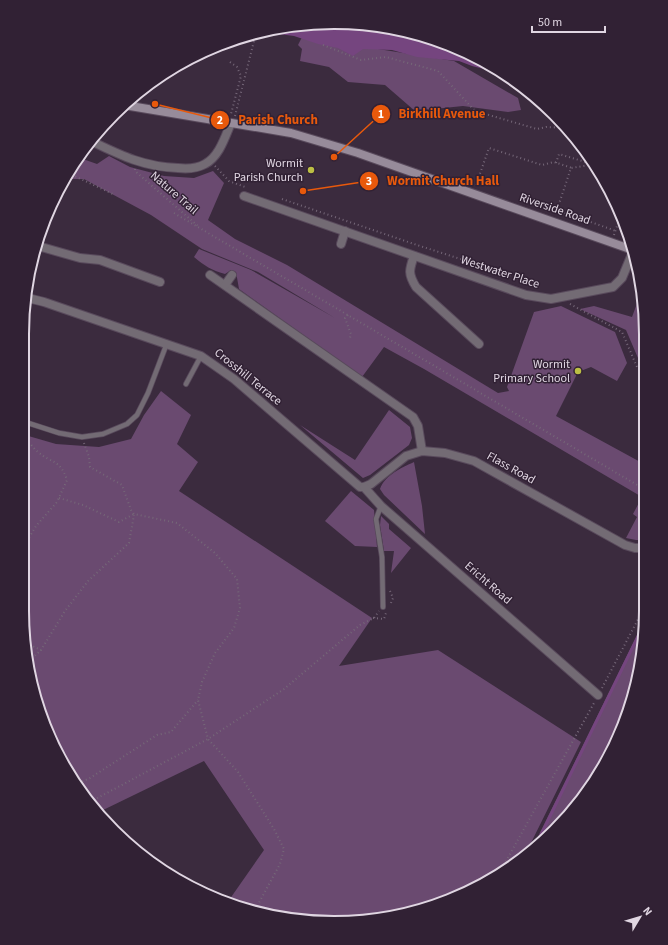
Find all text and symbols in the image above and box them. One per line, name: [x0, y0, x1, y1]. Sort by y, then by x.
scale bar: [532, 8, 605, 34]
text: 50 m: [538, 14, 562, 31]
callout: Birkhill Avenue: [371, 101, 494, 126]
text: Birkhill Avenue: [398, 105, 486, 123]
text: 1: [378, 106, 384, 123]
callout: Parish Church: [210, 107, 326, 132]
text: Parish Church: [238, 111, 318, 129]
text: 2: [217, 112, 223, 129]
place label: Wormit Parish Church: [234, 155, 303, 186]
marker: Wormit Parish Church: [306, 165, 316, 175]
street label: Nature Trail: [146, 167, 202, 219]
callout: Wormit Church Hall: [359, 168, 506, 193]
text: Wormit Church Hall: [387, 172, 499, 190]
text: 3: [366, 173, 372, 190]
street label: Riverside Road: [517, 189, 593, 229]
street label: Westwater Place: [458, 251, 542, 293]
street label: Crosshill Terrace: [211, 344, 285, 410]
place label: Wormit Primary School: [493, 356, 570, 387]
marker: Wormit Primary School: [573, 366, 583, 376]
street label: Flass Road: [484, 448, 538, 488]
street label: Ericht Road: [461, 558, 515, 608]
north arrow: [620, 897, 660, 937]
text: N: [639, 904, 656, 919]

